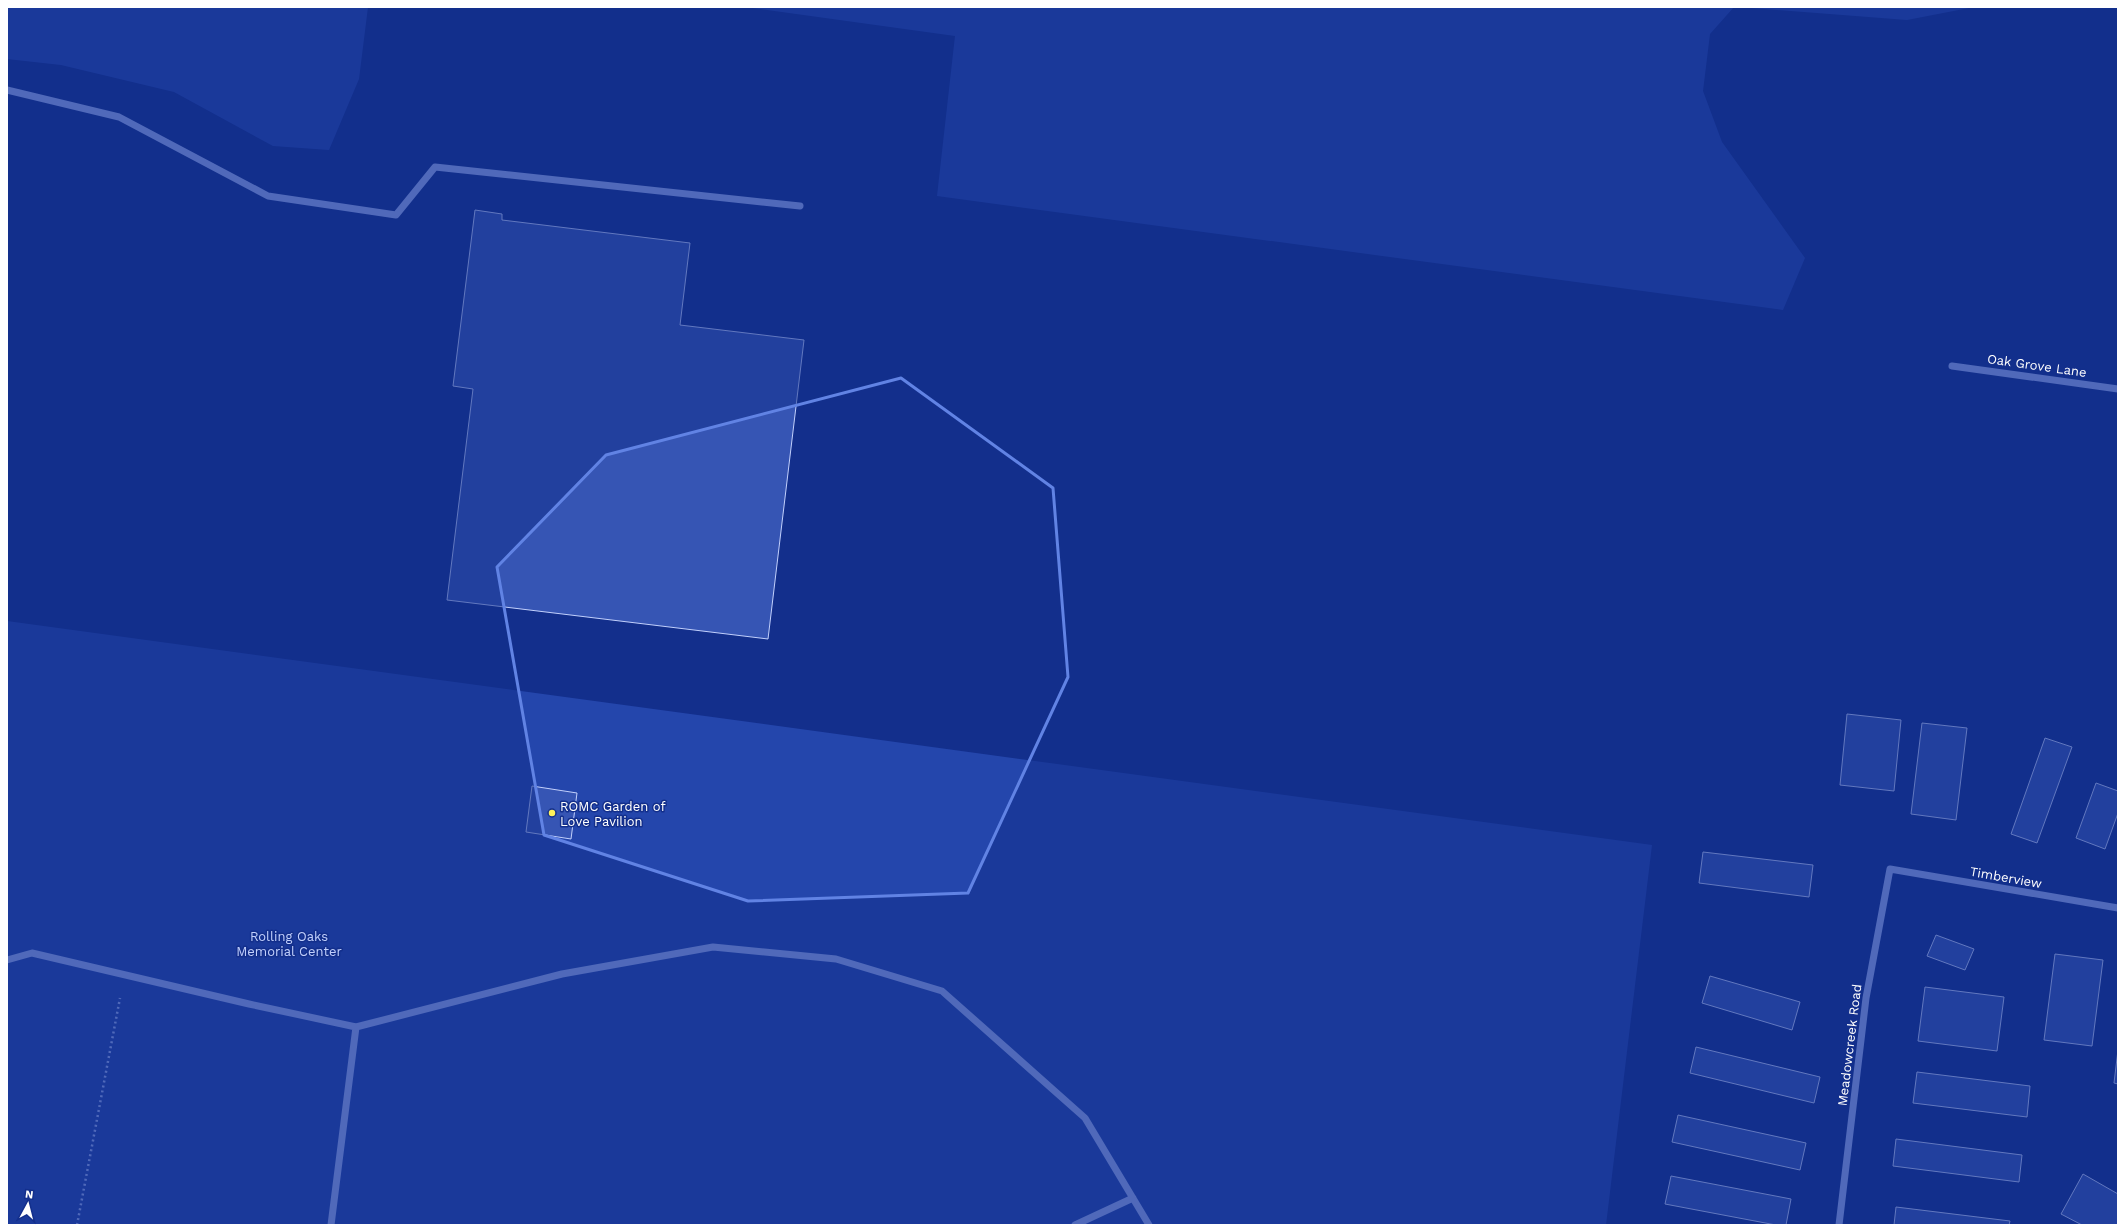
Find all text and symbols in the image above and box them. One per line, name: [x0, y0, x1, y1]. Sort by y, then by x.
street label: Oak Grove Lane: [1986, 351, 2088, 380]
place label: ROMC Garden of Love Pavilion: [560, 799, 666, 829]
marker: ROMC Garden of Love Pavilion: [547, 808, 557, 818]
street label: Timberview: [1969, 864, 2043, 891]
park label: Rolling Oaks Memorial Center: [236, 929, 342, 959]
street label: Meadowcreek Road: [1835, 983, 1864, 1107]
north arrow: [8, 1184, 48, 1224]
text: N: [24, 1188, 34, 1202]

